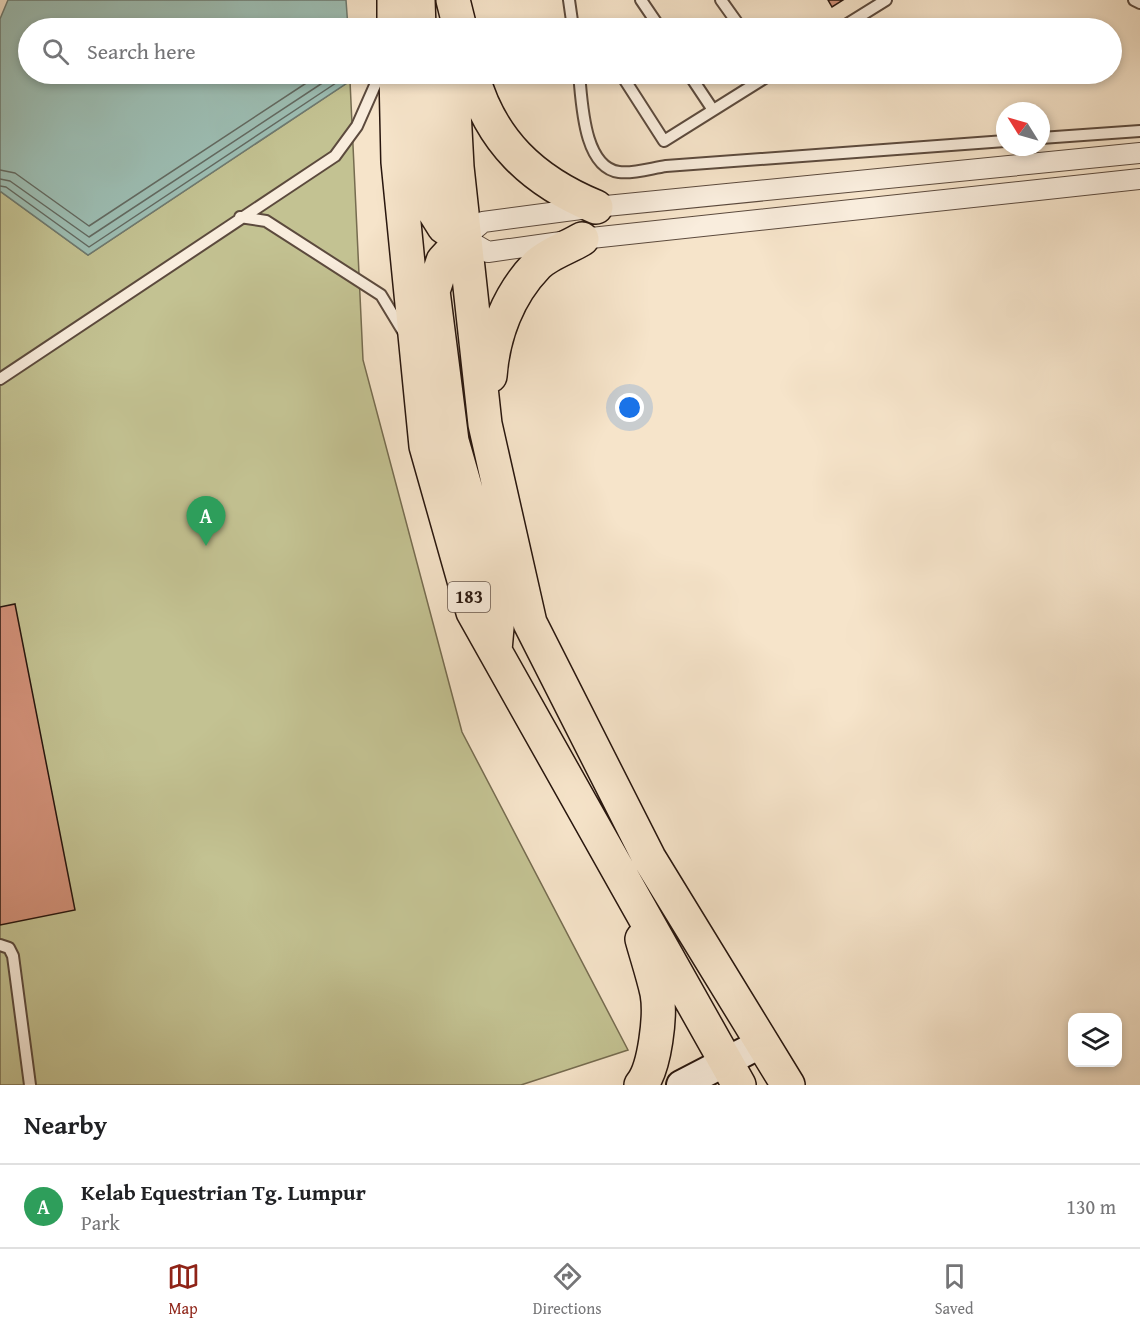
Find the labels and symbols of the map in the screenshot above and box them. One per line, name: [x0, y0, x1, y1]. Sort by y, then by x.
north arrow: [996, 102, 1050, 156]
your location: [615, 393, 644, 422]
pin: A: [186, 496, 226, 546]
road number: 183: [448, 582, 490, 612]

